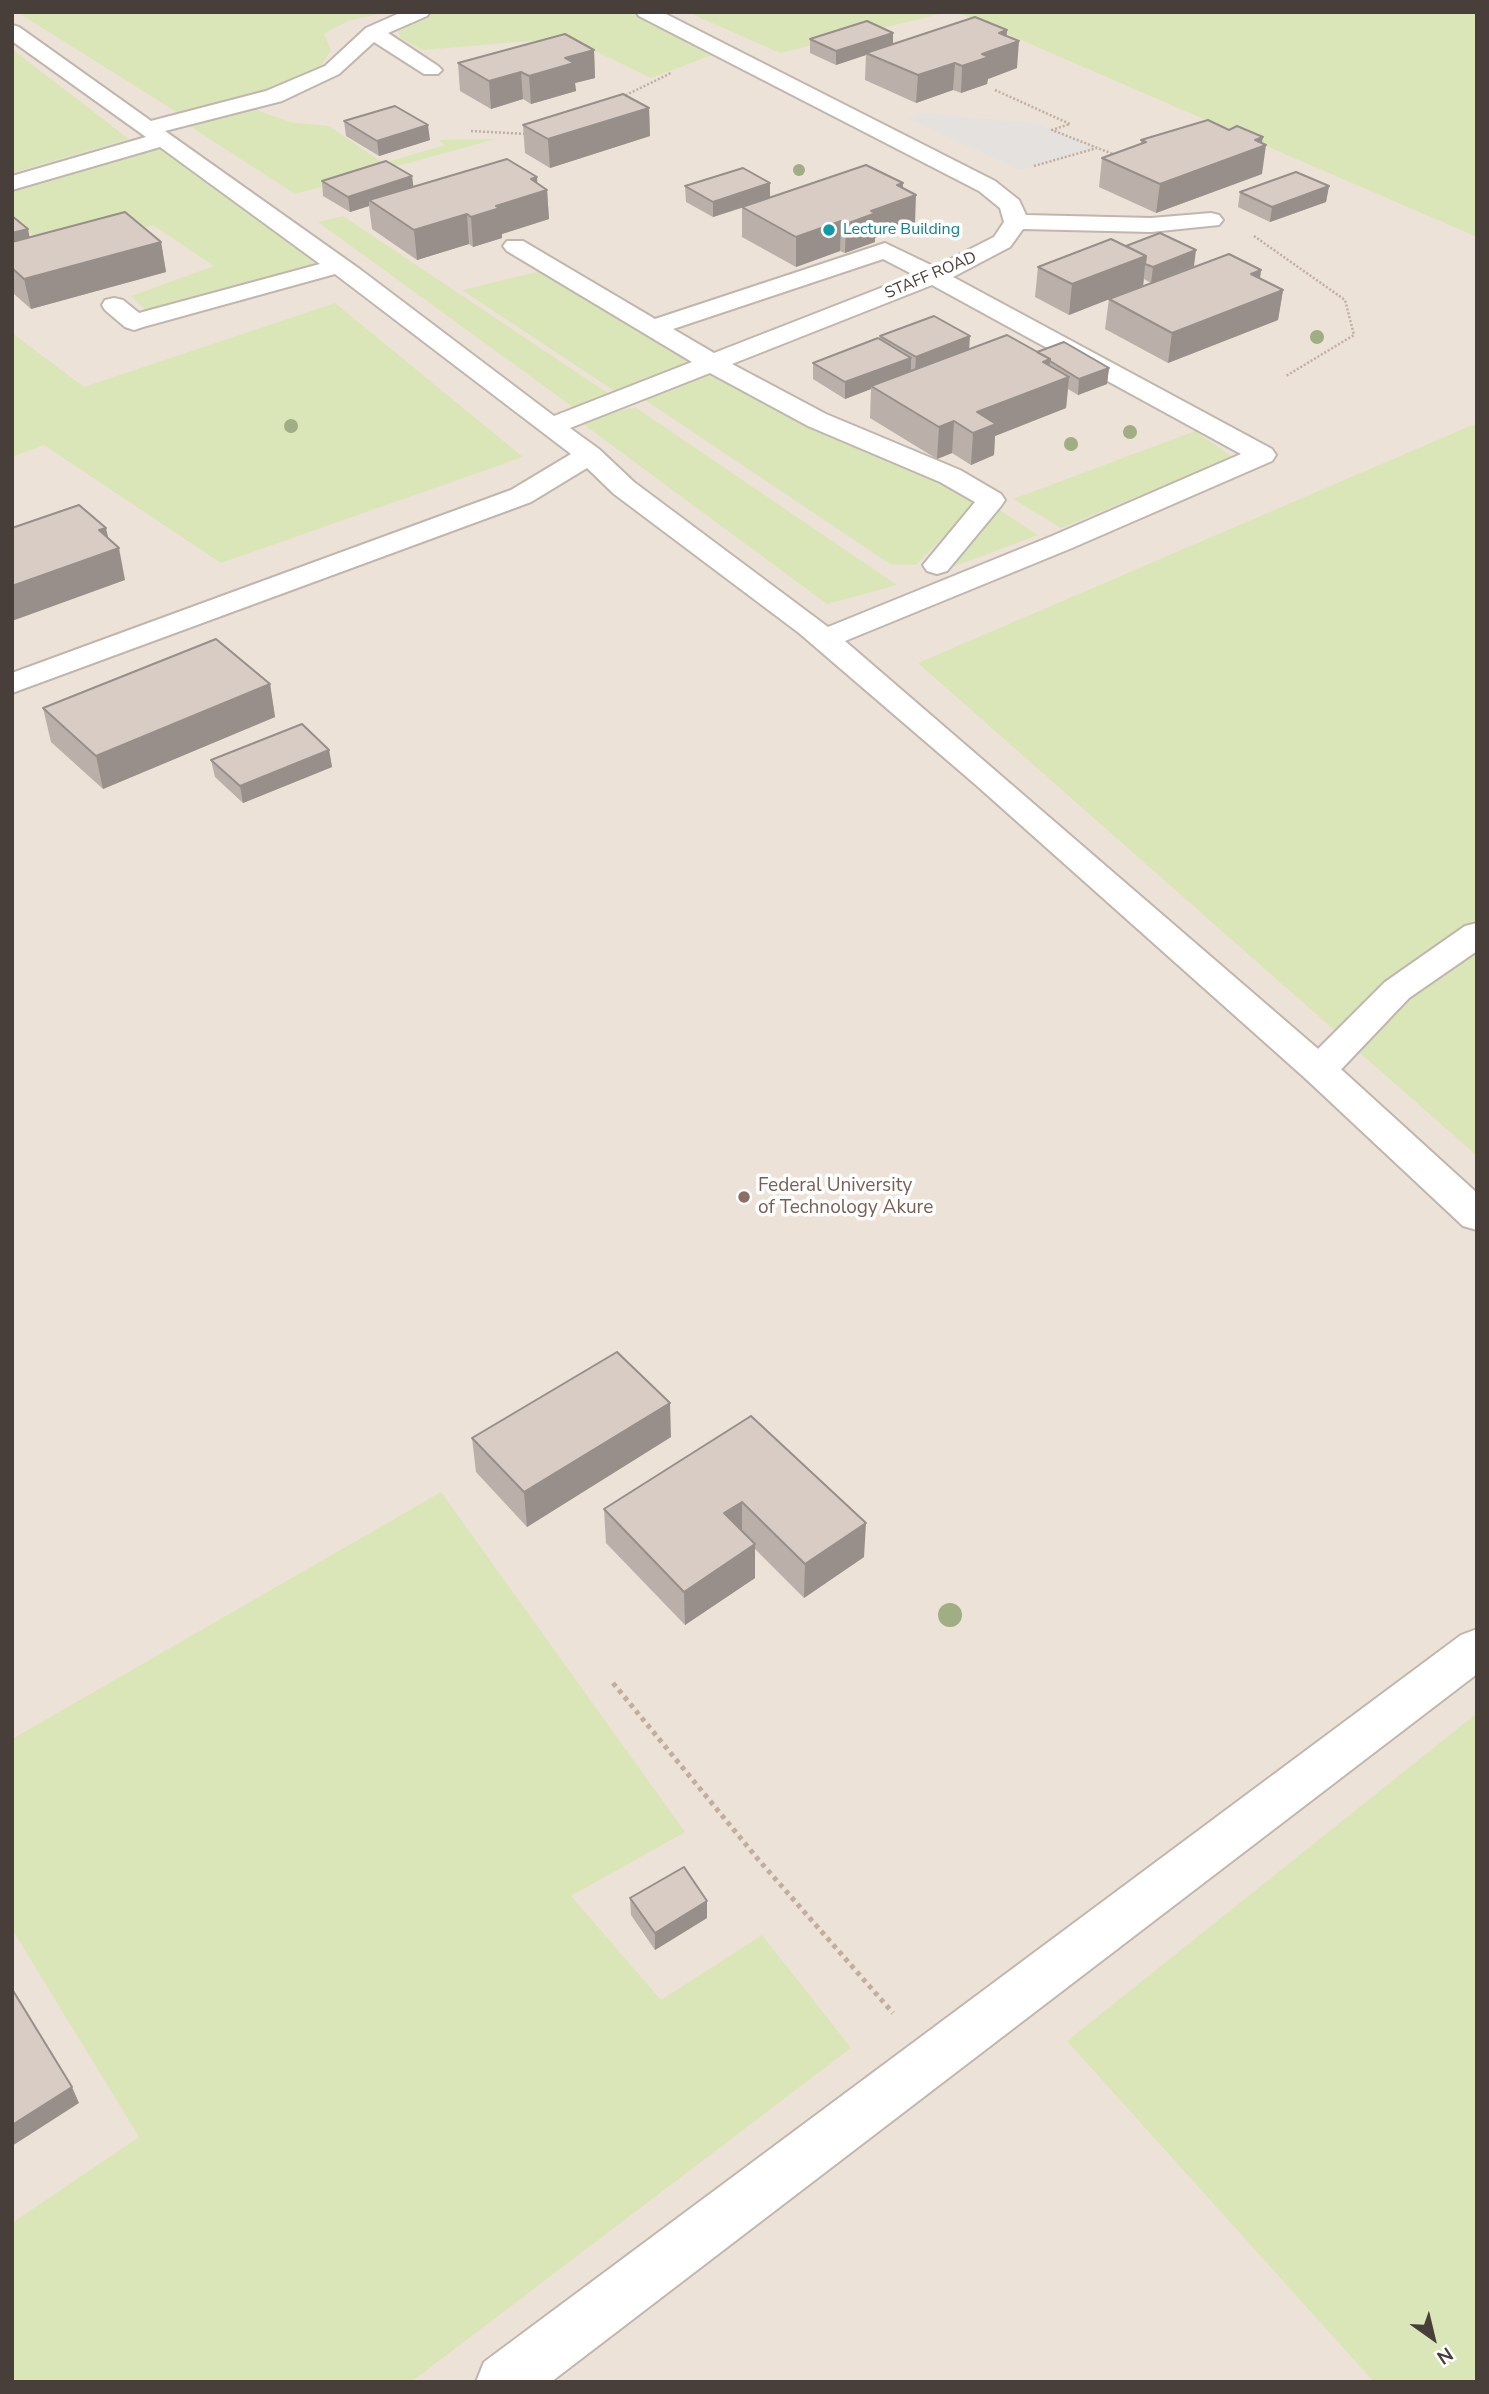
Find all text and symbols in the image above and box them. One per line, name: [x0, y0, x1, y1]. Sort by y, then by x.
place label: Lecture Building: [843, 220, 960, 240]
marker: Lecture Building: [821, 222, 837, 238]
street label: STAFF ROAD: [882, 248, 980, 304]
place label: Federal University of Technology Akure: [758, 1175, 933, 1219]
marker: Federal University of Technology Akure: [736, 1189, 752, 1205]
north arrow: [1398, 2303, 1468, 2373]
text: N: [1432, 2341, 1458, 2370]

